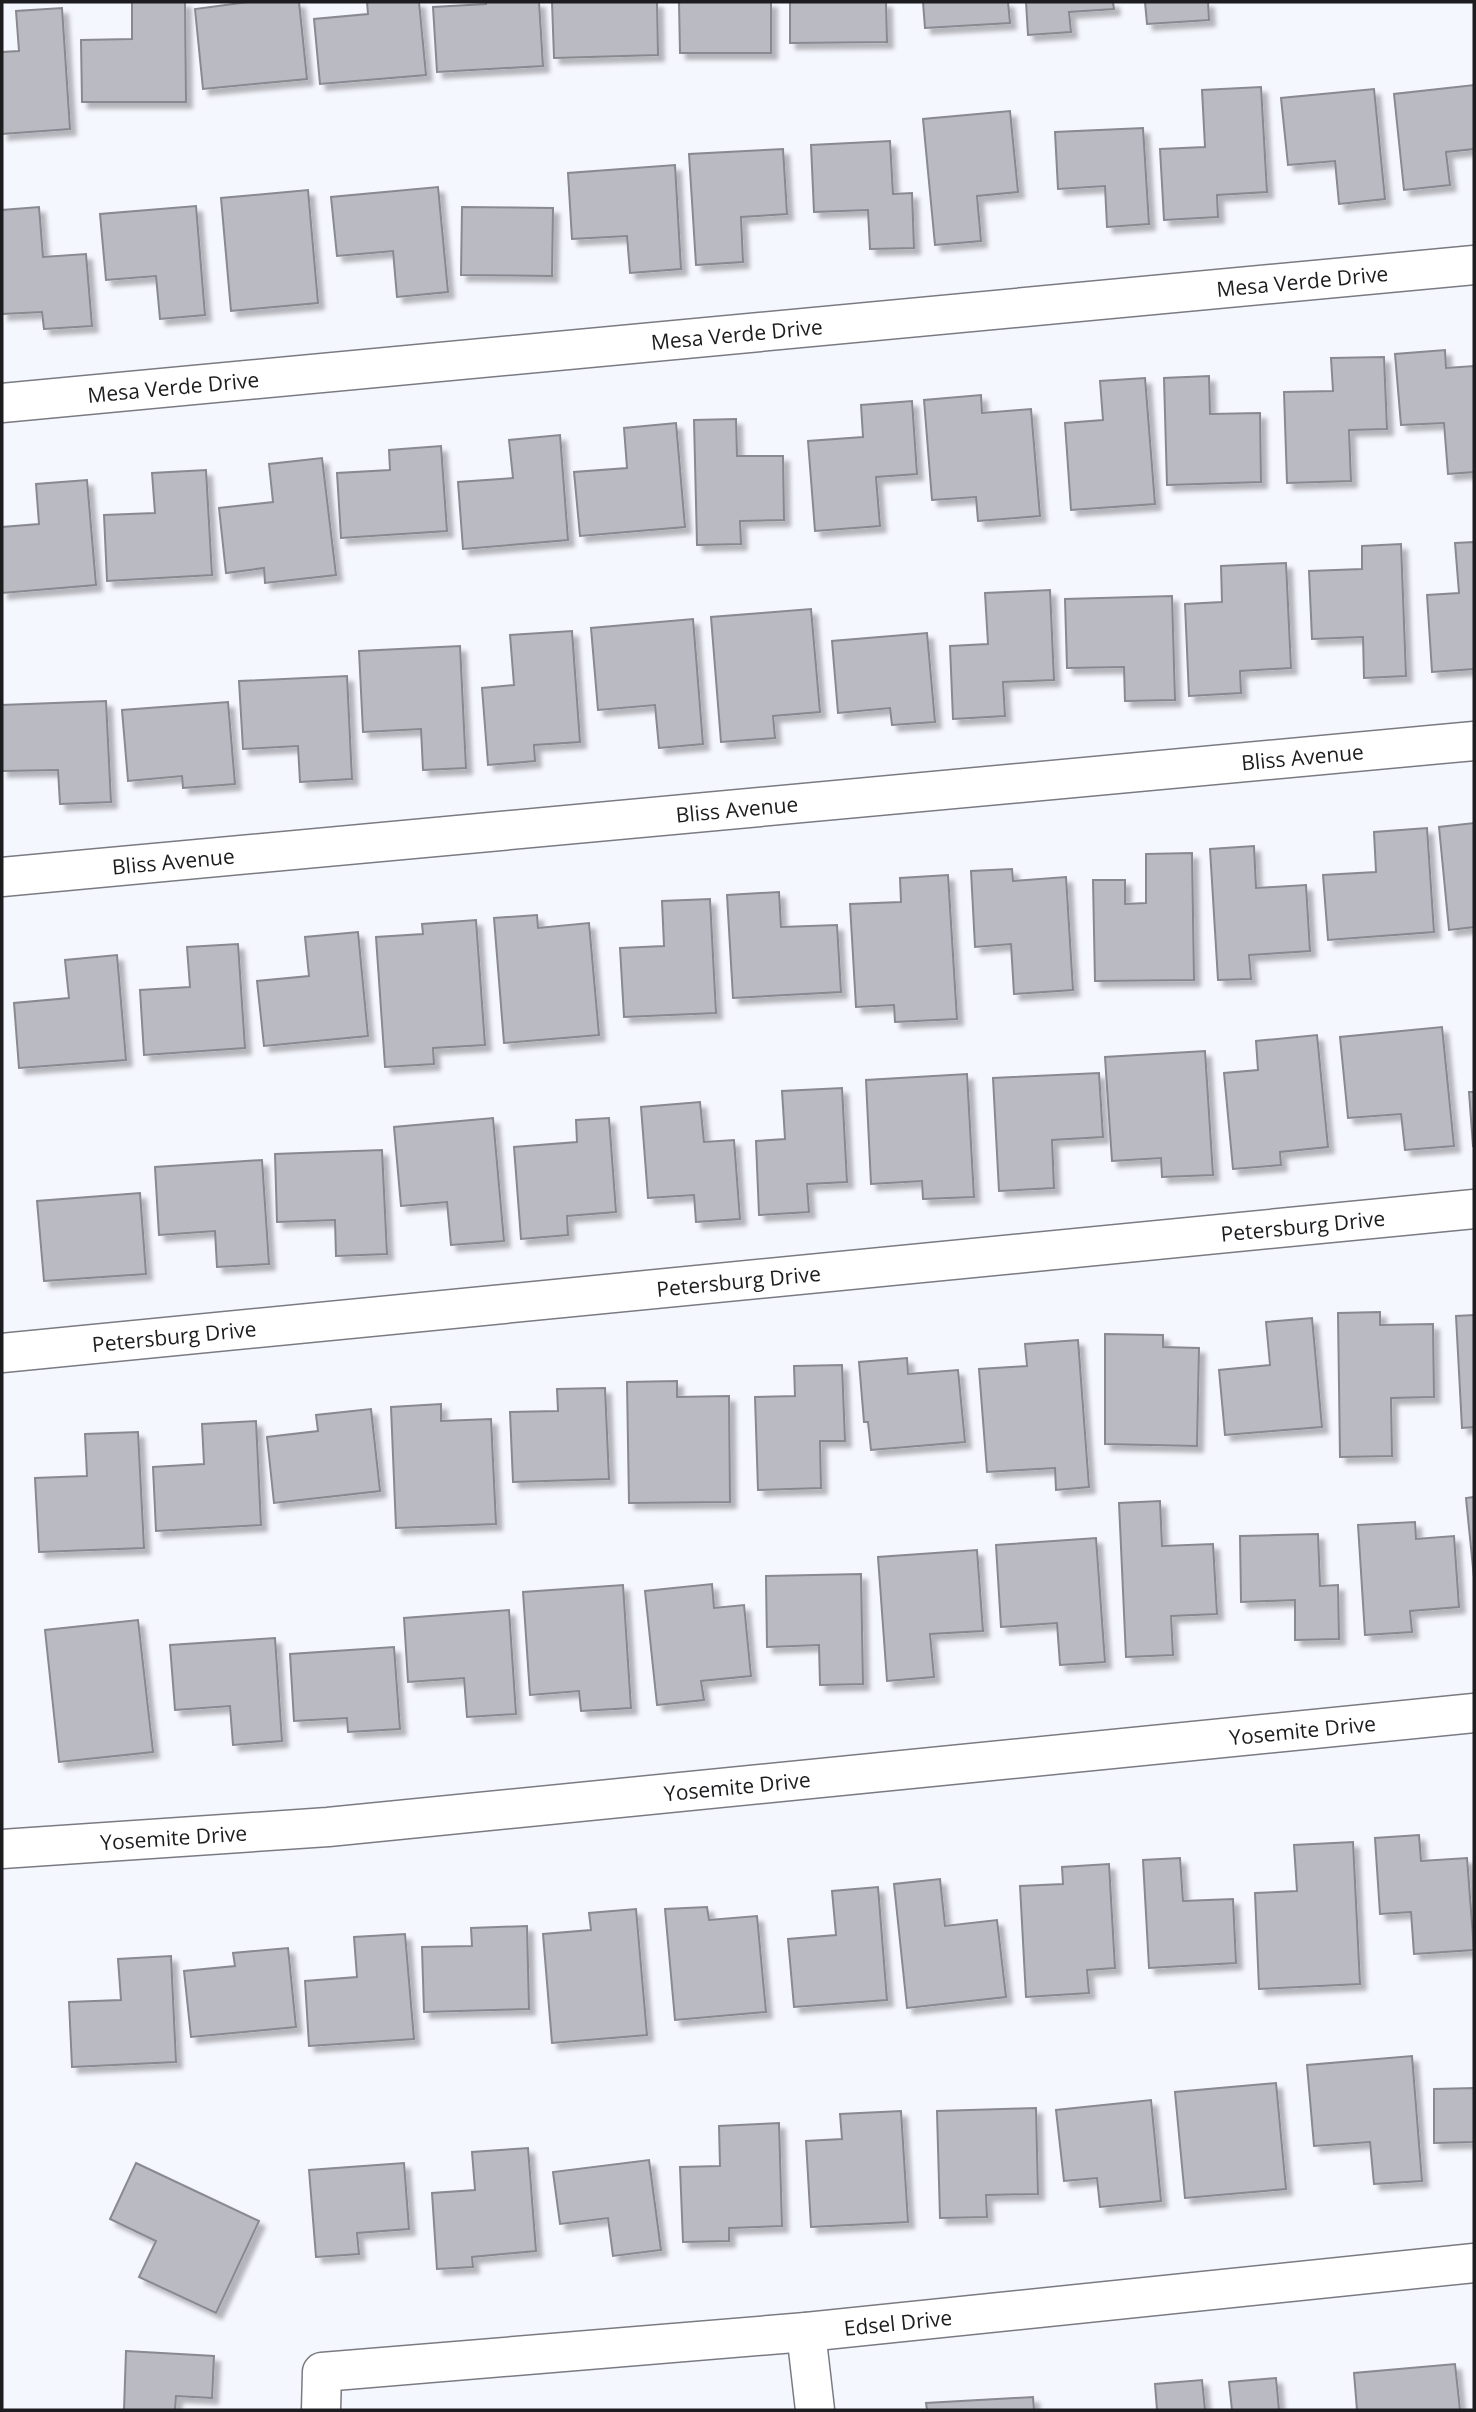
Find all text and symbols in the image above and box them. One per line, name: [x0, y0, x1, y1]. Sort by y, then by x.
street label: Mesa Verde Drive: [1215, 259, 1389, 303]
street label: Mesa Verde Drive: [650, 312, 824, 356]
street label: Mesa Verde Drive: [86, 365, 260, 409]
street label: Bliss Avenue: [1240, 737, 1365, 776]
street label: Bliss Avenue: [674, 790, 799, 829]
street label: Bliss Avenue: [111, 842, 236, 881]
street label: Petersburg Drive: [1219, 1204, 1386, 1248]
street label: Petersburg Drive: [655, 1259, 822, 1303]
street label: Petersburg Drive: [91, 1314, 258, 1358]
street label: Yosemite Drive: [1228, 1709, 1377, 1751]
street label: Yosemite Drive: [663, 1765, 812, 1808]
street label: Yosemite Drive: [99, 1818, 248, 1856]
street label: Edsel Drive: [842, 2303, 953, 2342]

